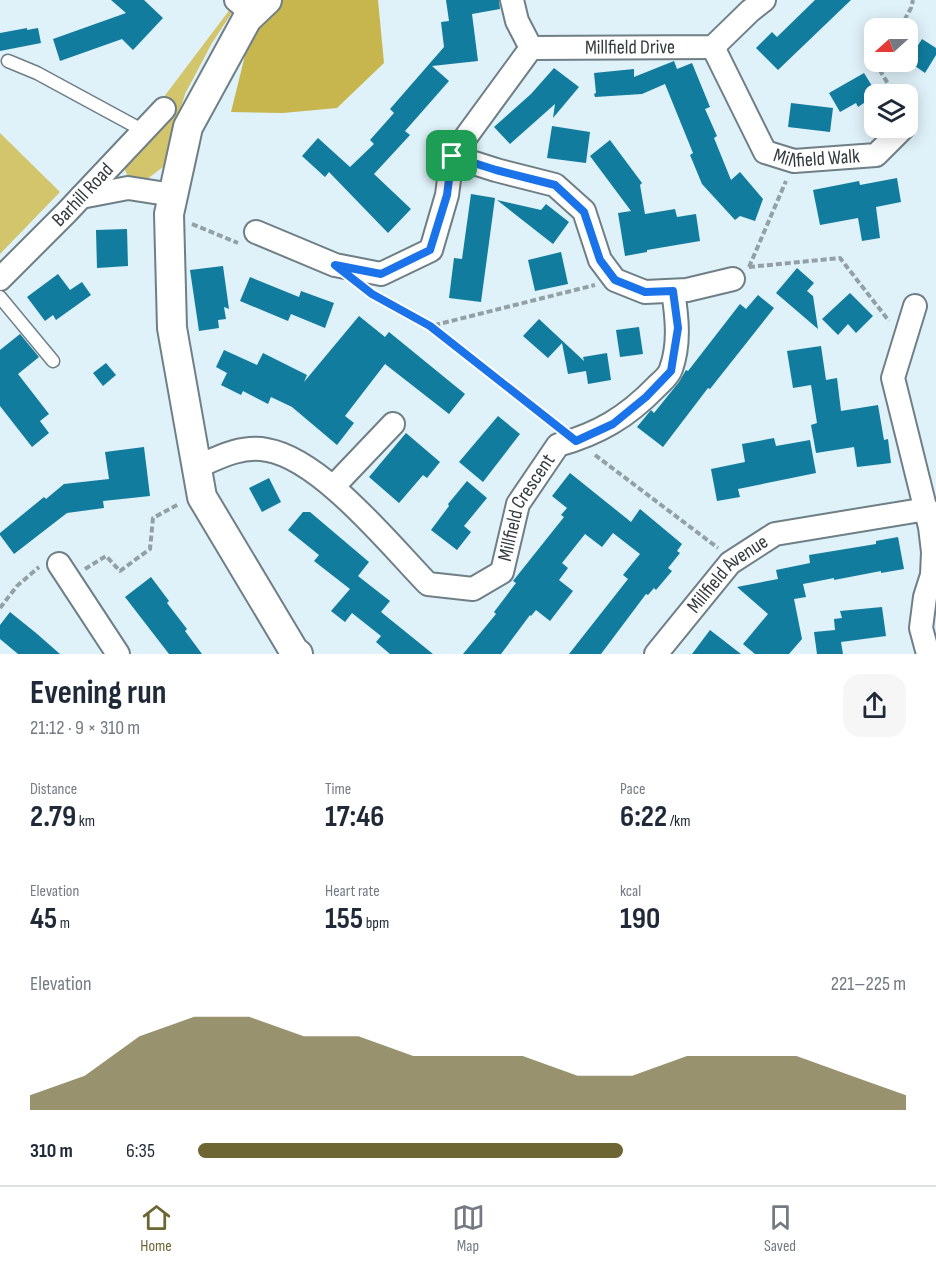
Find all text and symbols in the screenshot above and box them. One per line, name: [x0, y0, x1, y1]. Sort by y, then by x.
north arrow: [864, 18, 918, 72]
map controls: [864, 18, 918, 138]
street label: Millfield Drive: [585, 35, 675, 60]
button: layers: [864, 84, 918, 138]
pin: [426, 130, 477, 181]
icon: arrive: [435, 139, 468, 172]
street label: Millfield Walk: [770, 143, 861, 173]
street label: Barhill Road: [47, 158, 119, 232]
street label: Millfield Crescent: [493, 449, 560, 564]
street label: Millfield Avenue: [682, 530, 772, 618]
text: Evening run: [30, 673, 166, 713]
button: share: [843, 674, 906, 737]
text: 21:12 · 9 × 310 m: [30, 716, 140, 740]
text: Distance: [30, 780, 77, 799]
text: Time: [325, 780, 351, 799]
text: Pace: [620, 780, 645, 799]
text: 2.79: [30, 799, 76, 835]
text: 17:46: [325, 799, 384, 835]
text: 6:22: [620, 799, 667, 835]
text: km: [76, 812, 95, 831]
text: /km: [667, 812, 691, 831]
text: Elevation: [30, 882, 79, 901]
text: Heart rate: [325, 882, 380, 901]
text: kcal: [620, 882, 641, 901]
text: 45: [30, 901, 57, 937]
text: 155: [325, 901, 363, 937]
text: 190: [620, 901, 660, 937]
text: m: [57, 914, 70, 933]
text: bpm: [363, 914, 389, 933]
text: Elevation: [30, 972, 92, 996]
text: 221–225 m: [831, 972, 906, 996]
text: 310 m: [30, 1139, 73, 1163]
text: 6:35: [126, 1139, 155, 1163]
tab: Home: [140, 1201, 173, 1256]
tab: Map: [452, 1201, 485, 1256]
tab: Saved: [764, 1201, 797, 1256]

